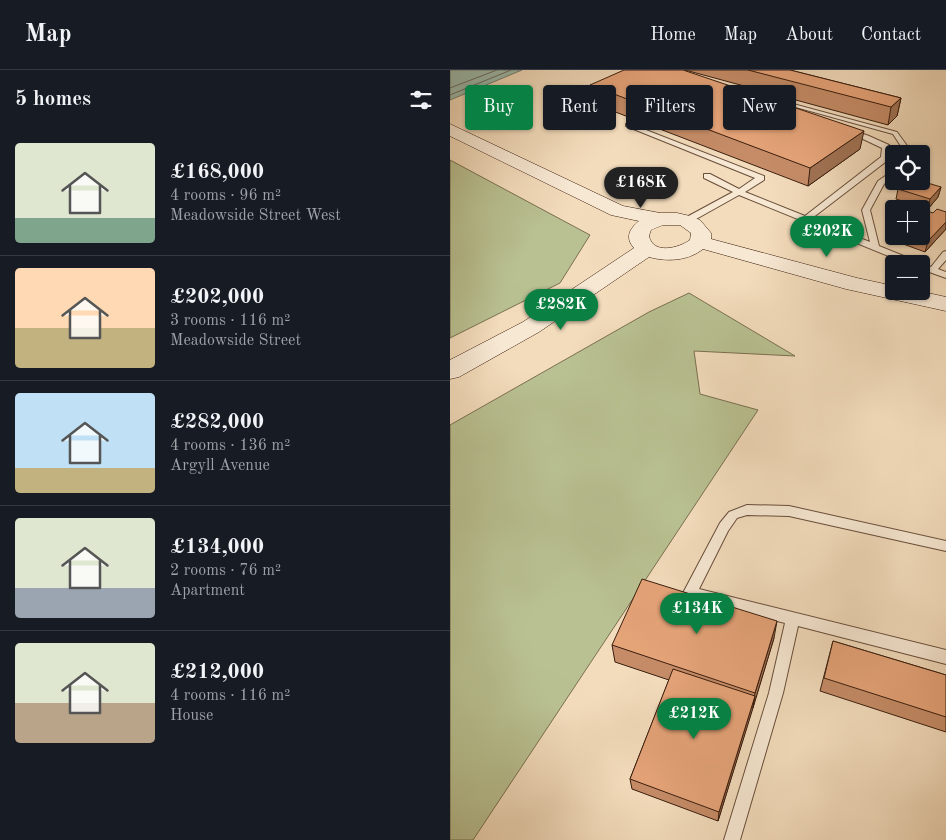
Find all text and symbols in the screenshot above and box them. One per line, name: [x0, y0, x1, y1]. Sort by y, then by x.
text: Map: [25, 23, 72, 47]
text: Home: [650, 26, 696, 44]
text: Map: [724, 26, 757, 44]
text: About: [785, 26, 833, 44]
text: Contact: [861, 26, 921, 44]
chip: Buy: [465, 85, 533, 130]
chip: Rent: [543, 85, 616, 130]
chip: Filters: [626, 85, 713, 130]
chip: New: [723, 85, 796, 130]
icon: filters: [407, 86, 435, 114]
text: 5 homes: [15, 89, 91, 110]
map controls: [885, 145, 930, 300]
button: locate: [885, 145, 930, 190]
text: £168,000: [170, 162, 264, 183]
icon: home: [55, 163, 115, 223]
pin: £168K: [606, 166, 676, 209]
text: £168K: [615, 175, 667, 191]
text: 4 rooms · 96 m²: [170, 188, 281, 204]
button: +: [885, 200, 930, 245]
text: Meadowside Street West: [170, 208, 341, 224]
pin: £202K: [792, 216, 862, 258]
text: £202K: [801, 224, 853, 240]
button: −: [885, 255, 930, 300]
text: £202,000: [170, 287, 264, 308]
icon: home: [55, 288, 115, 348]
pin: £282K: [526, 288, 596, 331]
text: £282K: [535, 297, 587, 313]
text: 3 rooms · 116 m²: [170, 313, 290, 329]
text: Meadowside Street: [170, 333, 301, 349]
text: £282,000: [170, 412, 264, 433]
icon: home: [55, 413, 115, 473]
text: 4 rooms · 136 m²: [170, 438, 290, 454]
text: Argyll Avenue: [170, 458, 270, 474]
text: £134,000: [170, 537, 264, 558]
icon: home: [55, 538, 115, 598]
text: 2 rooms · 76 m²: [170, 563, 281, 579]
text: Apartment: [170, 583, 245, 599]
pin: £134K: [662, 592, 732, 635]
text: £134K: [671, 601, 723, 617]
text: £212,000: [170, 662, 264, 683]
icon: home: [55, 663, 115, 723]
text: 4 rooms · 116 m²: [170, 688, 290, 704]
pin: £212K: [659, 698, 729, 740]
text: £212K: [668, 706, 720, 722]
text: House: [170, 708, 213, 724]

